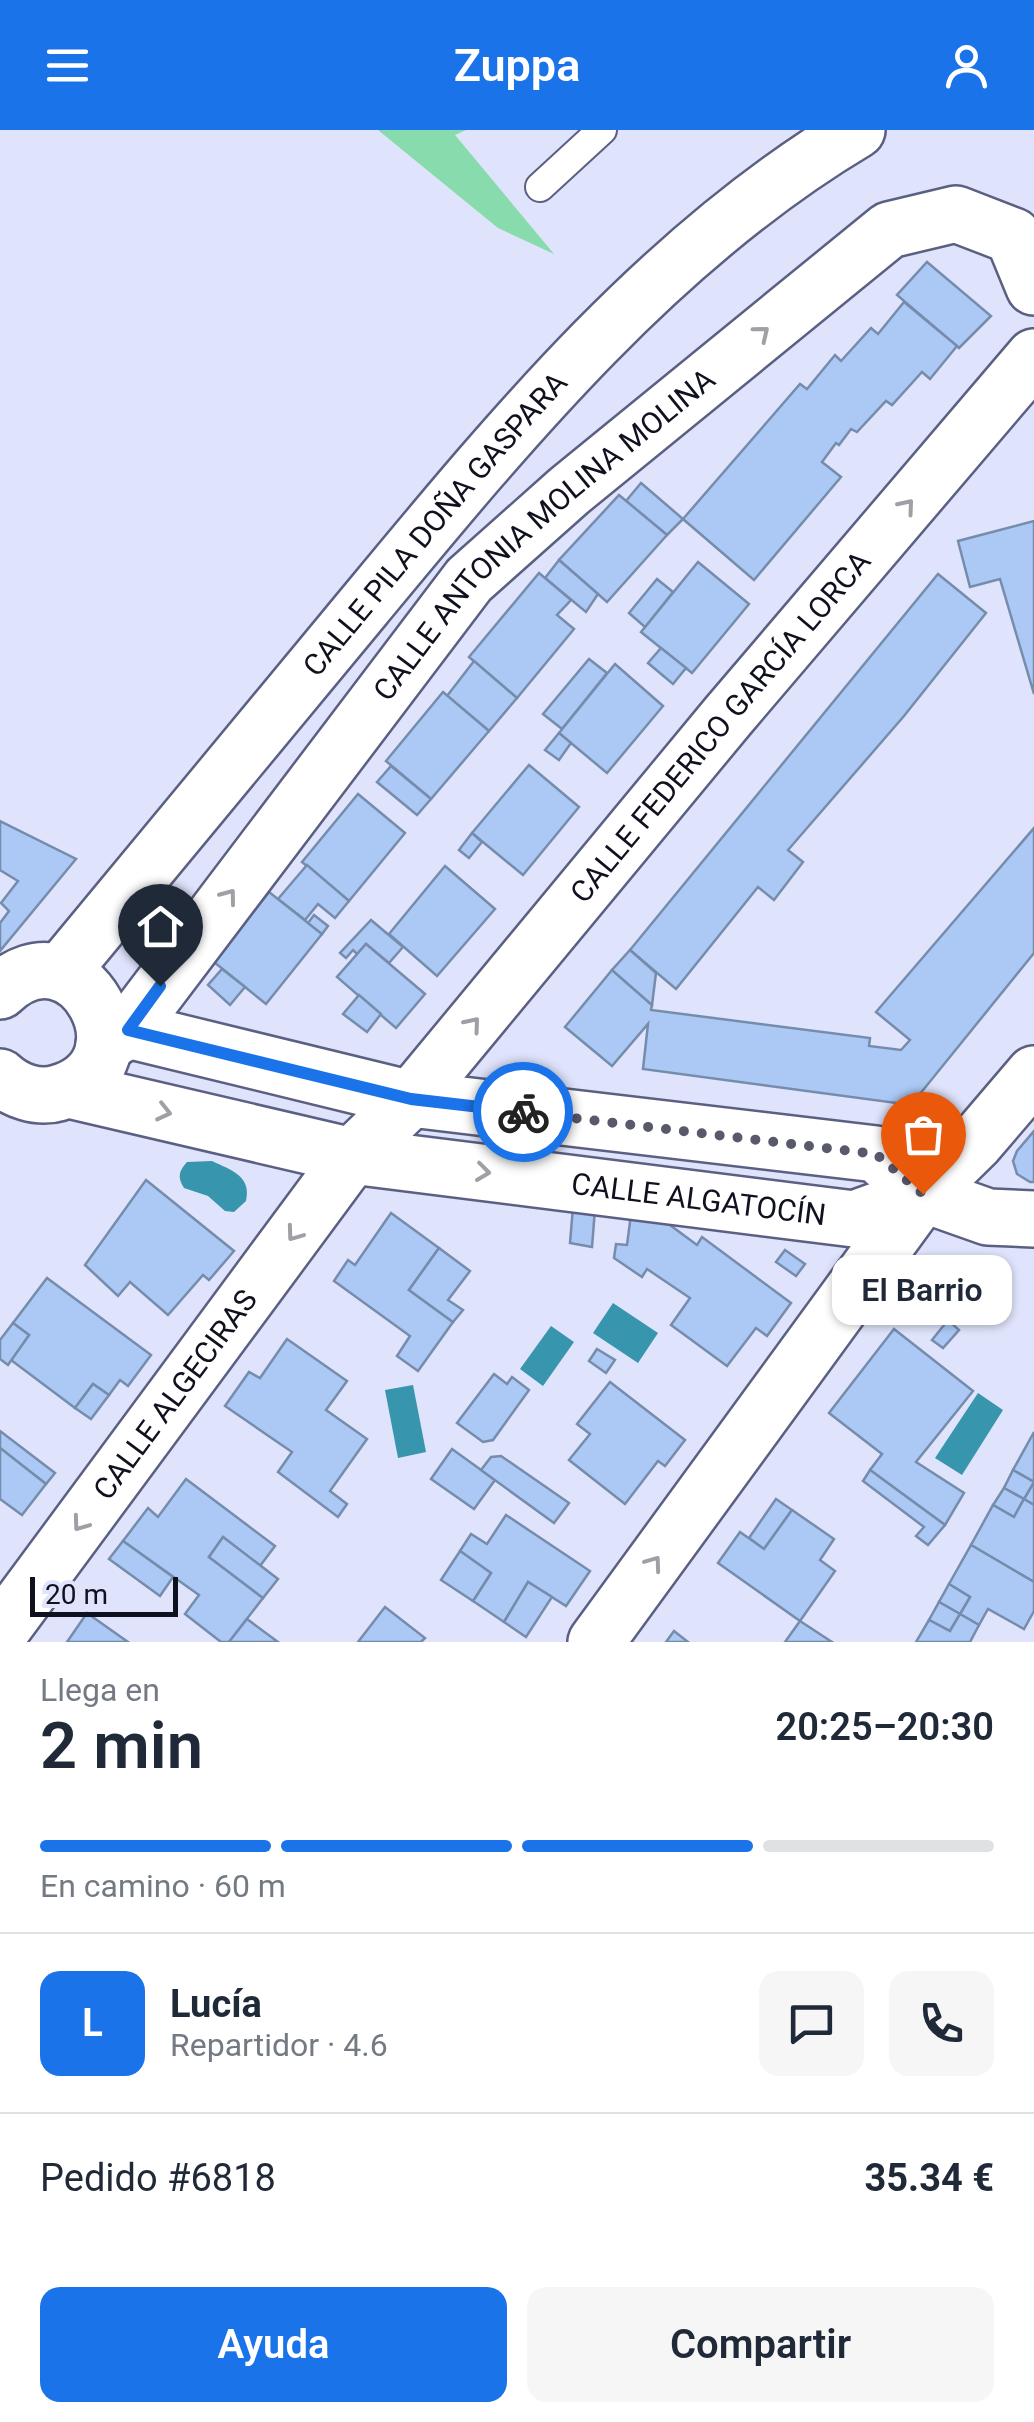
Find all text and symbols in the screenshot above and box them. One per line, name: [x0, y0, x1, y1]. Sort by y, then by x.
icon: menu: [40, 38, 95, 93]
icon: person: [939, 38, 994, 93]
text: Zuppa: [454, 39, 580, 92]
one-way arrow: [751, 327, 769, 345]
street label: CALLE ANTONIA MOLINA MOLINA: [366, 361, 722, 707]
street label: CALLE PILA DOÑA GASPARA: [296, 365, 574, 683]
one-way arrow: [895, 500, 913, 518]
street label: CALLE FEDERICO GARCÍA LORCA: [563, 544, 878, 909]
pin: [118, 884, 203, 987]
one-way arrow: [217, 889, 234, 907]
icon: home: [133, 899, 188, 954]
one-way arrow: [462, 1017, 480, 1035]
courier: [473, 1062, 573, 1162]
icon: bike: [496, 1085, 551, 1140]
pin: [881, 1092, 966, 1195]
one-way arrow: [155, 1100, 172, 1121]
icon: bag: [896, 1107, 951, 1162]
one-way arrow: [475, 1161, 491, 1182]
street label: CALLE ALGATOCÍN: [569, 1166, 828, 1232]
one-way arrow: [288, 1223, 306, 1241]
callout: El Barrio: [833, 1254, 1013, 1324]
text: El Barrio: [861, 1271, 983, 1309]
street label: CALLE ALGECIRAS: [86, 1283, 264, 1506]
one-way arrow: [74, 1512, 93, 1531]
one-way arrow: [642, 1556, 659, 1574]
scale bar: [30, 1572, 178, 1616]
text: 20 m: [45, 1578, 108, 1611]
text: Llega en: [40, 1671, 160, 1709]
text: 20:25–20:30: [775, 1705, 994, 1749]
text: 2 min: [40, 1708, 203, 1784]
text: En camino · 60 m: [40, 1867, 286, 1905]
button: chat: [759, 1971, 864, 2076]
button: phone: [889, 1971, 994, 2076]
text: Lucía: [170, 1982, 262, 2026]
text: L: [82, 2001, 103, 2045]
text: Repartidor · 4.6: [170, 2026, 388, 2064]
text: Pedido #6818: [40, 2156, 276, 2200]
text: 35.34 €: [865, 2156, 994, 2200]
button: Ayuda: [40, 2287, 507, 2402]
button: Compartir: [527, 2287, 994, 2402]

